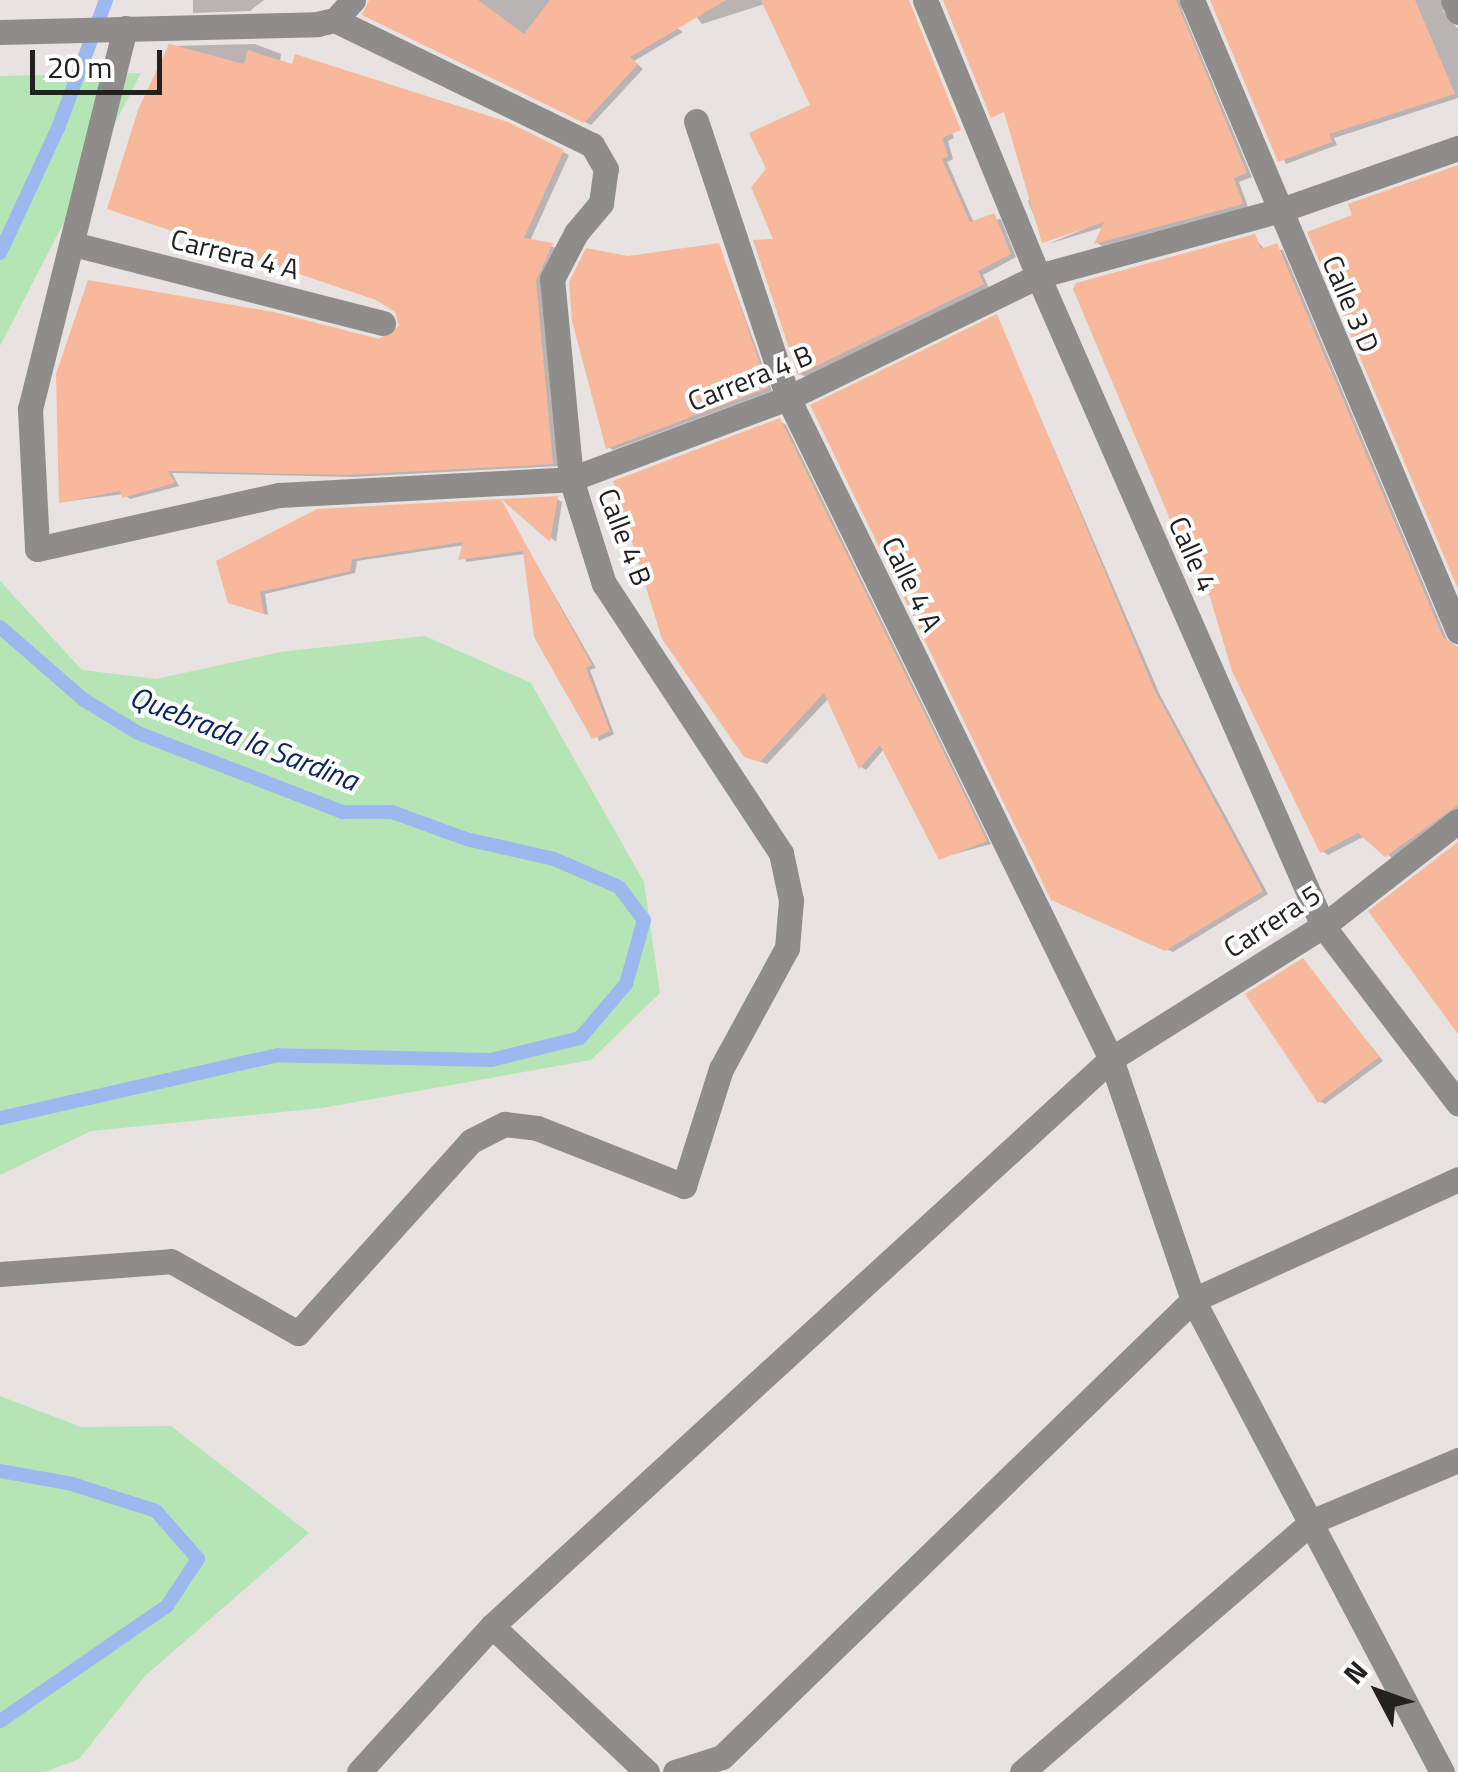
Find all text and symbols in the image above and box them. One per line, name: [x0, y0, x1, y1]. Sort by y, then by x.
scale bar: [35, 30, 168, 92]
text: 20 m: [47, 44, 112, 90]
street label: Carrera 4 A: [167, 222, 303, 286]
street label: Calle 3 D: [1316, 250, 1386, 358]
street label: Carrera 4 B: [683, 338, 817, 418]
street label: Calle 4 B: [591, 484, 659, 590]
street label: Calle 4: [1162, 511, 1224, 597]
street label: Calle 4 A: [875, 531, 949, 637]
water label: Quebrada la Sardina: [125, 678, 363, 798]
street label: Carrera 5: [1218, 877, 1326, 965]
north arrow: [1328, 1642, 1428, 1742]
text: N: [1332, 1651, 1378, 1693]

